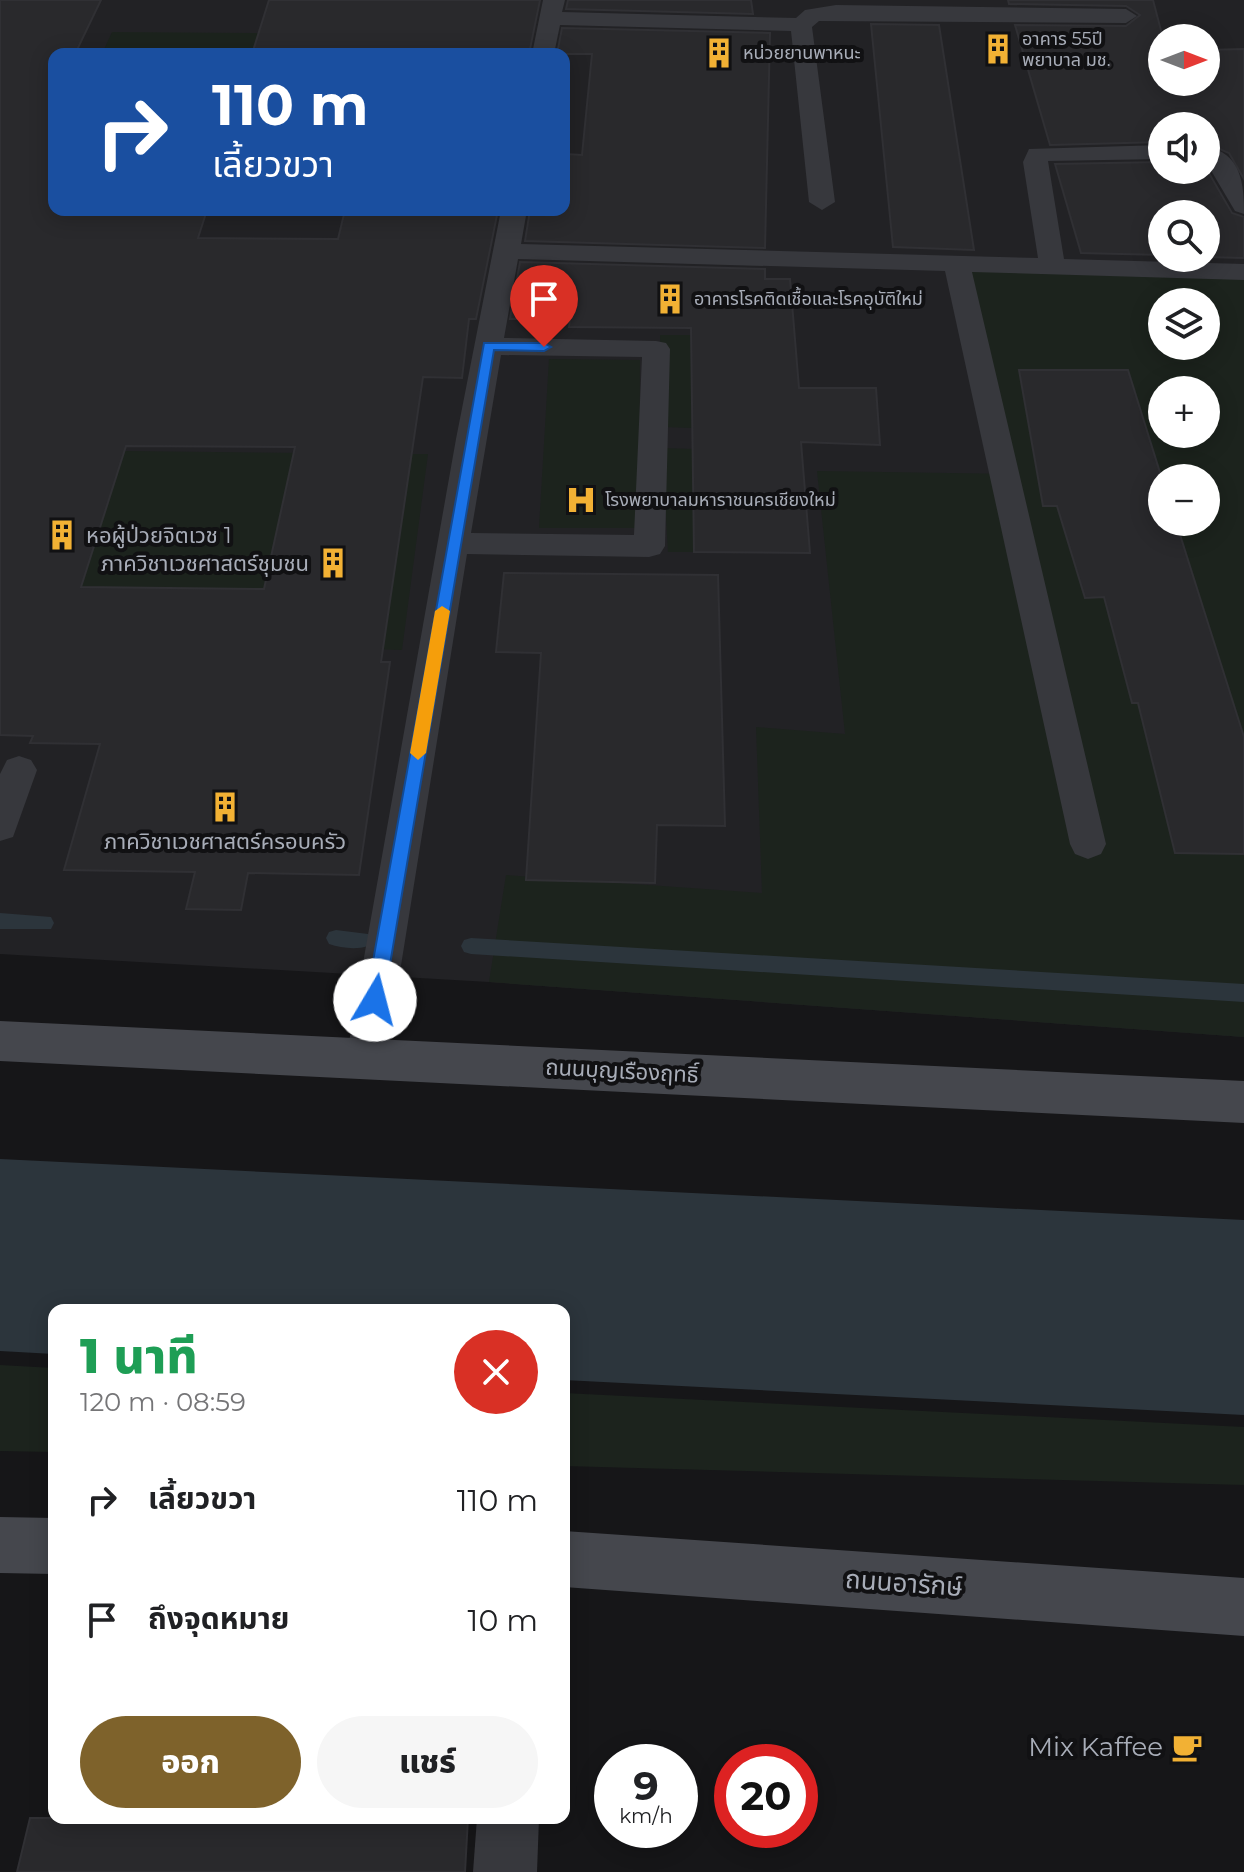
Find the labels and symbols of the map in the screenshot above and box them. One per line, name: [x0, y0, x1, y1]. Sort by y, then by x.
north arrow: [1148, 24, 1220, 96]
place label: อาคาร 55ปี พยาบาล มช.: [1022, 28, 1110, 71]
building icon: อาคาร 55ปี พยาบาล มช.: [981, 32, 1015, 66]
building icon: หน่วยยานพาหนะ: [702, 36, 736, 70]
place label: หน่วยยานพาหนะ: [743, 42, 861, 64]
pin: [510, 265, 578, 347]
building icon: อาคารโรคติดเชื้อและโรคอุบัติใหม่: [653, 282, 687, 316]
place label: อาคารโรคติดเชื้อและโรคอุบัติใหม่: [694, 286, 923, 310]
hospital icon: โรงพยาบาลมหาราชนครเชียงใหม่: [564, 483, 598, 517]
place label: โรงพยาบาลมหาราชนครเชียงใหม่: [605, 489, 836, 511]
building icon: หอผู้ป่วยจิตเวช 1: [45, 518, 79, 552]
place label: หอผู้ป่วยจิตเวช 1: [86, 522, 232, 549]
building icon: ภาควิชาเวชศาสตร์ชุมชน: [316, 546, 350, 580]
place label: ภาควิชาเวชศาสตร์ชุมชน: [101, 550, 309, 577]
building icon: ภาควิชาเวชศาสตร์ครอบครัว: [208, 790, 242, 824]
place label: ภาควิชาเวชศาสตร์ครอบครัว: [104, 828, 346, 855]
position arrow: [333, 958, 417, 1042]
street label: ถนนบุญเรืองฤทธิ์: [545, 1054, 700, 1089]
street label: ถนนอารักษ์: [844, 1563, 964, 1603]
cafe icon: Mix Kaffee: [1170, 1730, 1204, 1764]
place label: Mix Kaffee: [1028, 1731, 1163, 1763]
speed limit sign: 20: [714, 1744, 818, 1848]

